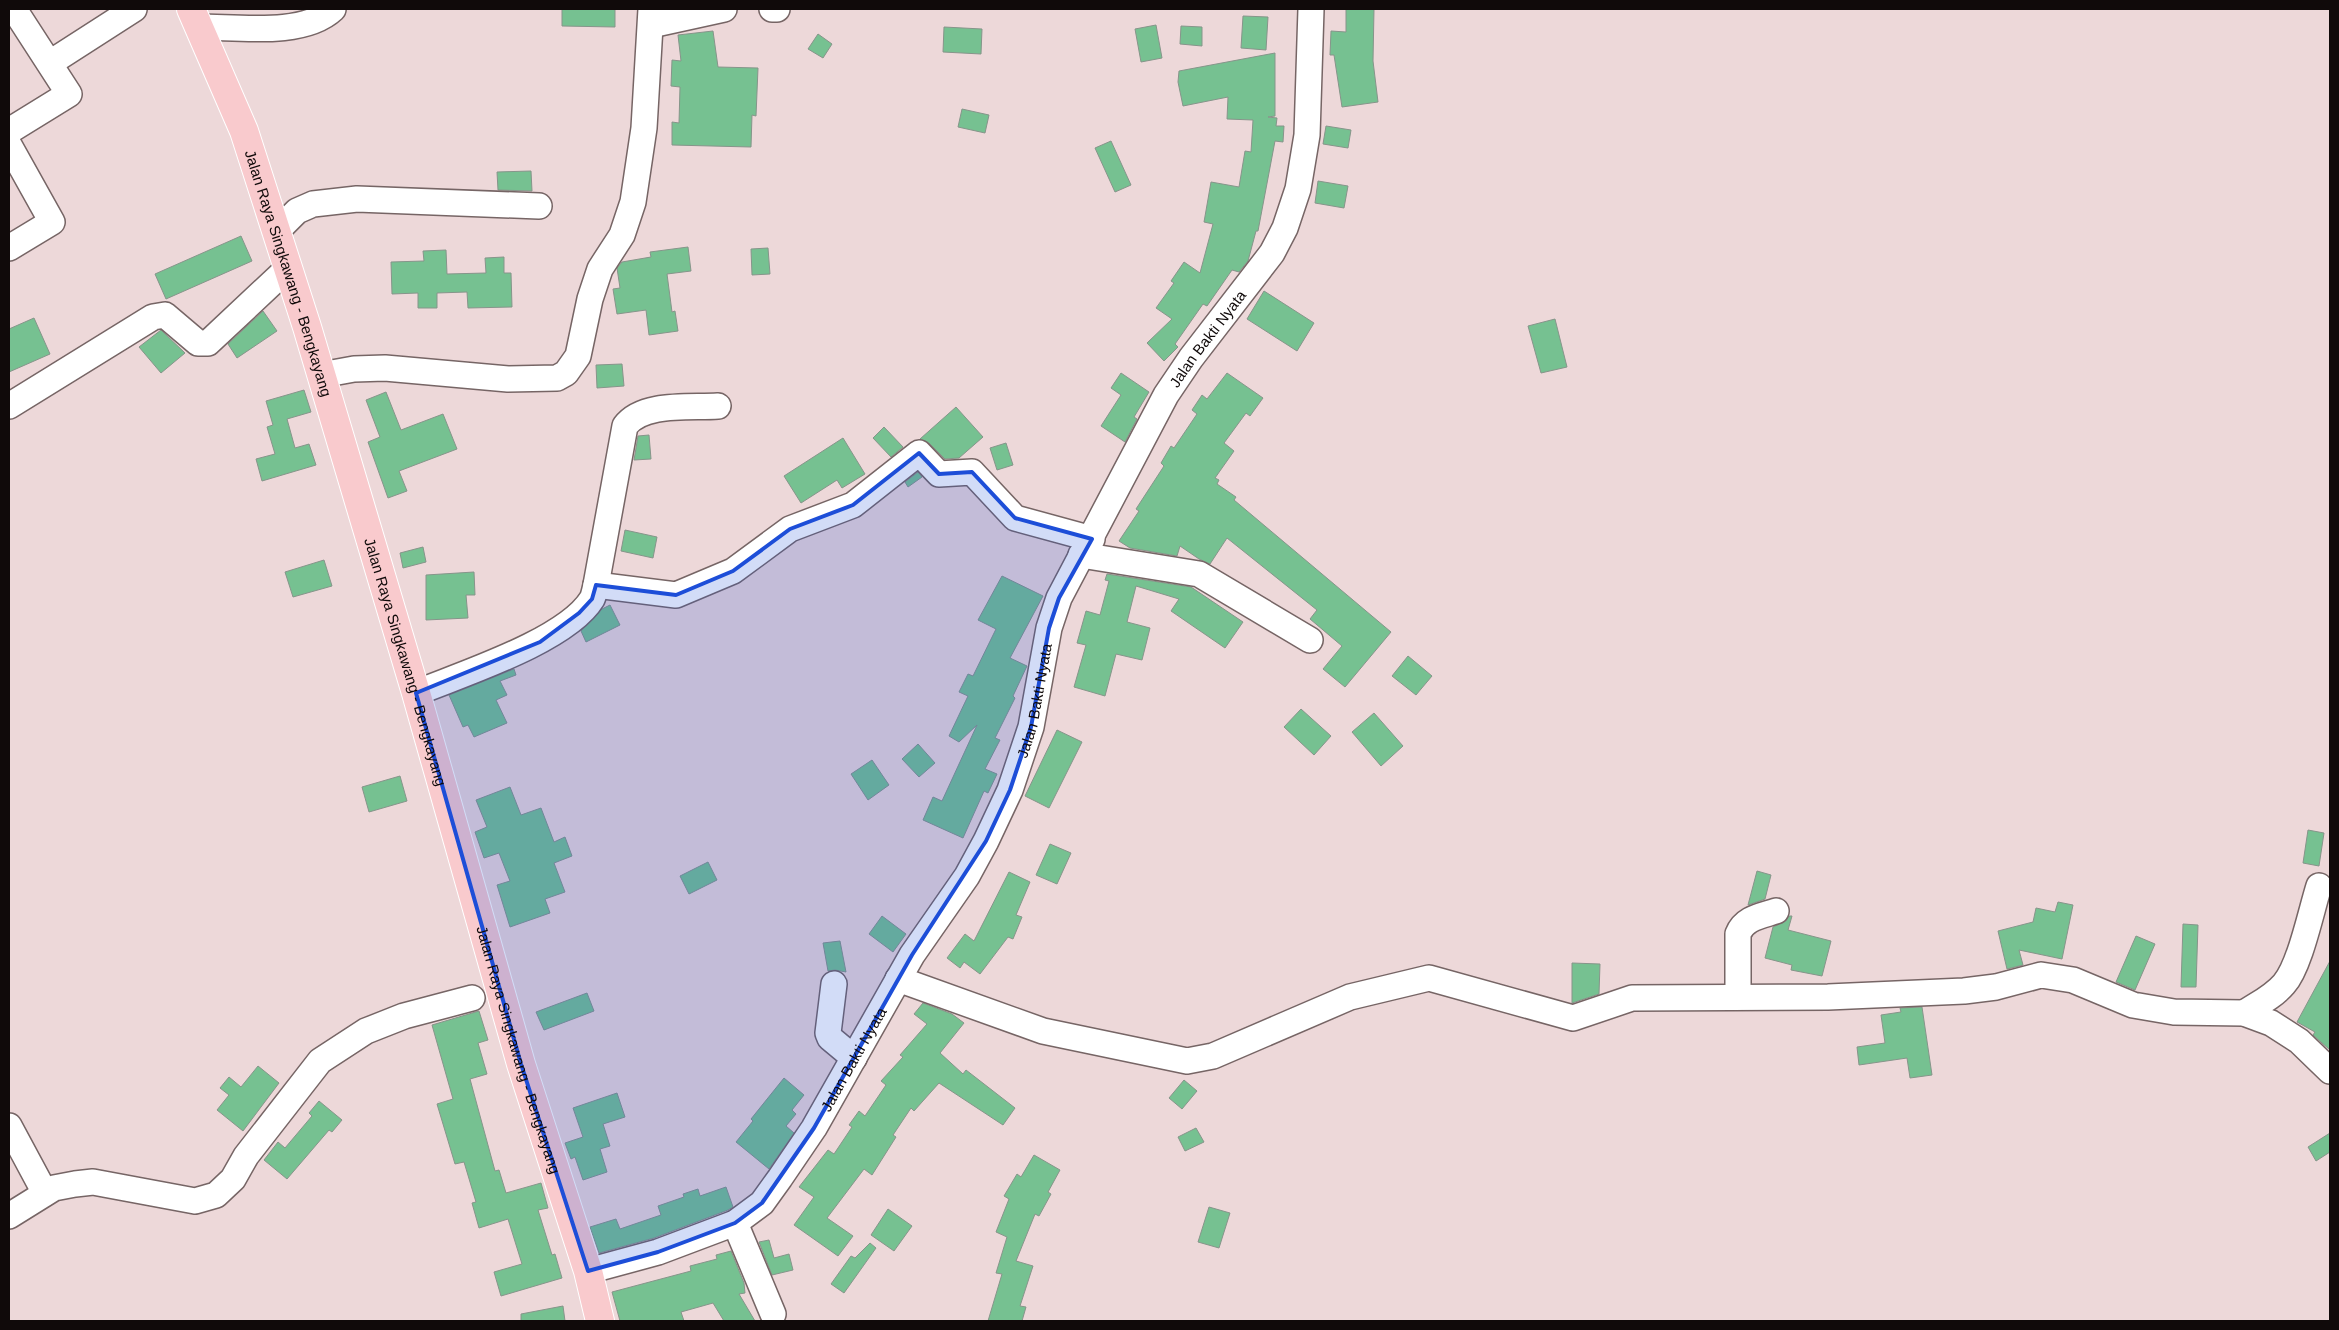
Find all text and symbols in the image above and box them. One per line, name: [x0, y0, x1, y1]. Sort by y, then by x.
street label: Jalan Raya Singkawang - Bengkayang: [242, 148, 336, 398]
street label: Jalan Bakti Nyata: [1165, 286, 1249, 390]
street label: Jalan Raya Singkawang - Bengkayang: [362, 536, 450, 788]
street label: Jalan Bakti Nyata: [1013, 641, 1055, 760]
street label: Jalan Raya Singkawang - Bengkayang: [474, 924, 564, 1176]
street label: Jalan Bakti Nyata: [817, 1003, 890, 1114]

